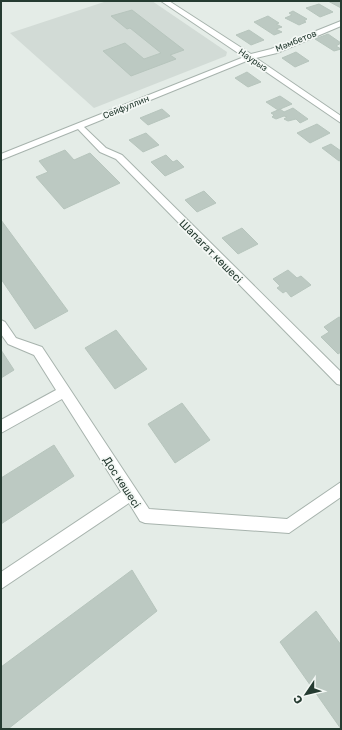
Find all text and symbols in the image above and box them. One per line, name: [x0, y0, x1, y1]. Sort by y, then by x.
street label: Мәмбетов: [274, 28, 318, 54]
street label: Наурыз: [237, 47, 270, 73]
street label: Сейфуллин: [101, 93, 151, 121]
street label: Шапагат көшесі: [176, 217, 245, 286]
street label: Дос көшесі: [100, 454, 143, 510]
north arrow: [286, 674, 326, 714]
text: С: [291, 692, 306, 706]

